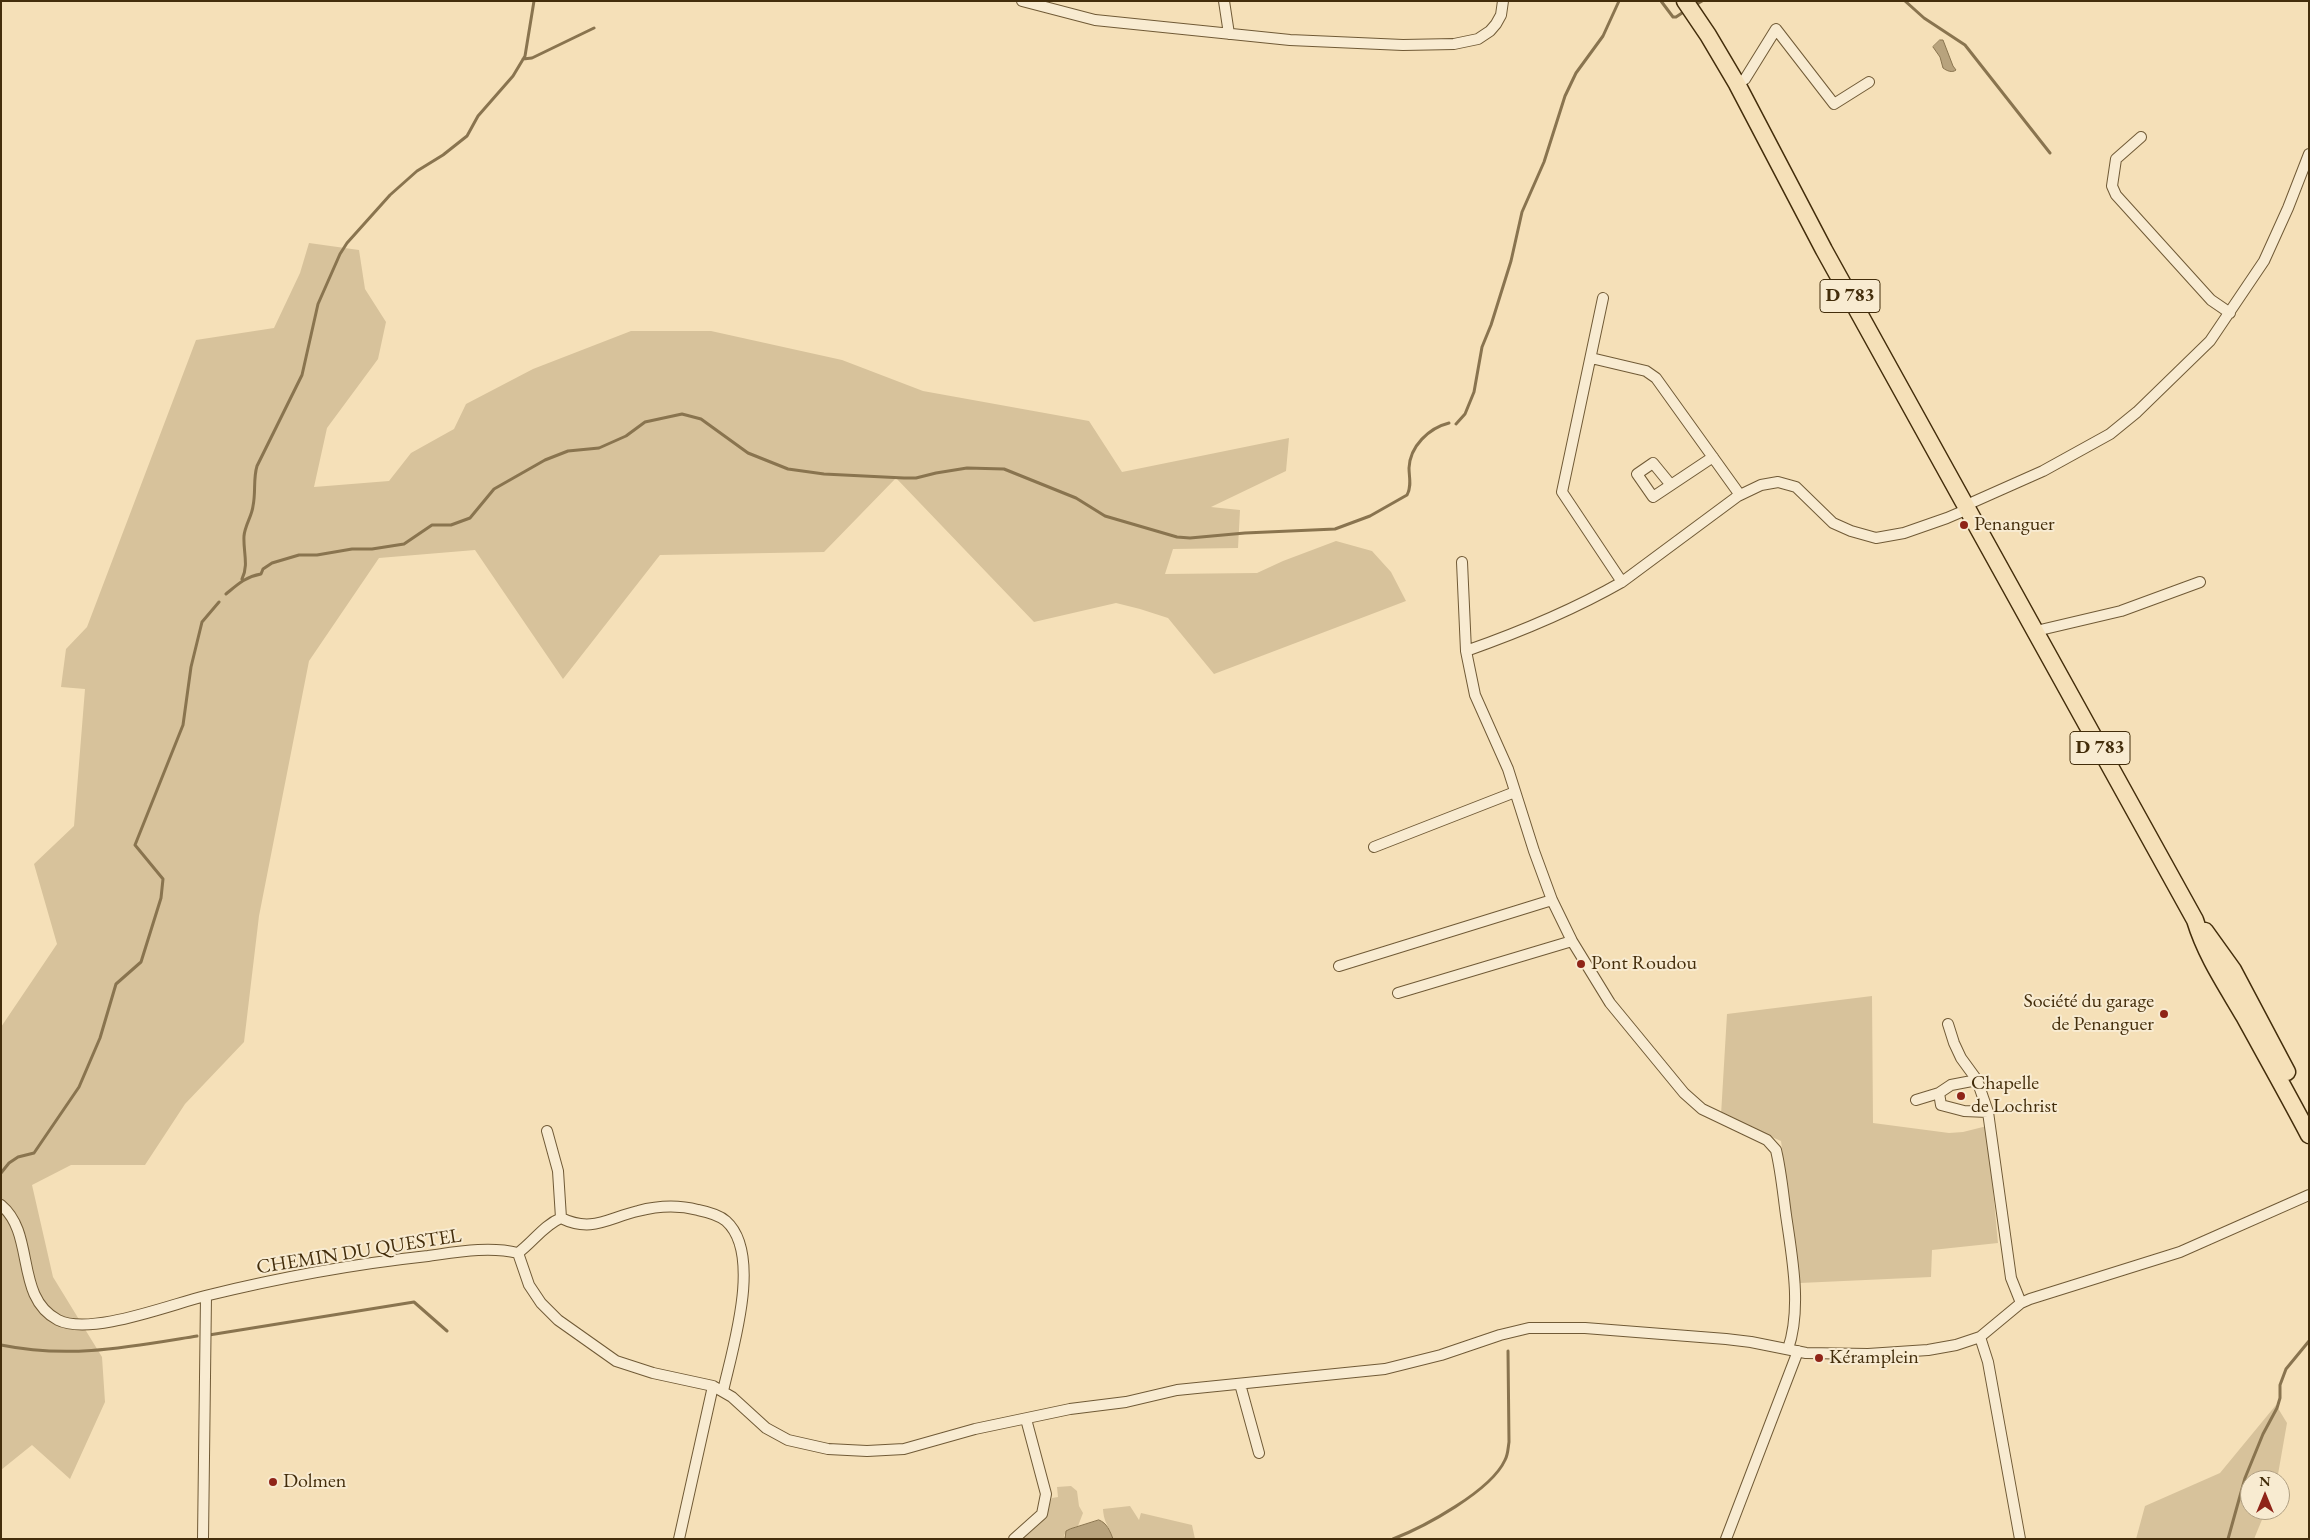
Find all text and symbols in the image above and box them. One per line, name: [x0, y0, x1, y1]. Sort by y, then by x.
road number: D 783: [1820, 280, 1880, 312]
place label: Penanguer: [1974, 513, 2055, 537]
marker: Penanguer: [1958, 519, 1970, 531]
road number: D 783: [2070, 731, 2130, 764]
place label: Pont Roudou: [1591, 952, 1697, 976]
marker: Pont Roudou: [1575, 958, 1587, 970]
place label: Société du garage de Penanguer: [2023, 990, 2154, 1037]
marker: Société du garage de Penanguer: [2158, 1008, 2170, 1020]
place label: Chapelle de Lochrist: [1971, 1072, 2057, 1119]
marker: Chapelle de Lochrist: [1955, 1090, 1967, 1102]
street label: CHEMIN DU QUESTEL: [255, 1224, 463, 1280]
place label: Kéramplein: [1829, 1346, 1919, 1370]
marker: Kéramplein: [1813, 1352, 1825, 1364]
place label: Dolmen: [283, 1470, 346, 1494]
north arrow: [2240, 1470, 2290, 1520]
text: N: [2259, 1472, 2271, 1490]
marker: Dolmen: [267, 1476, 279, 1488]

